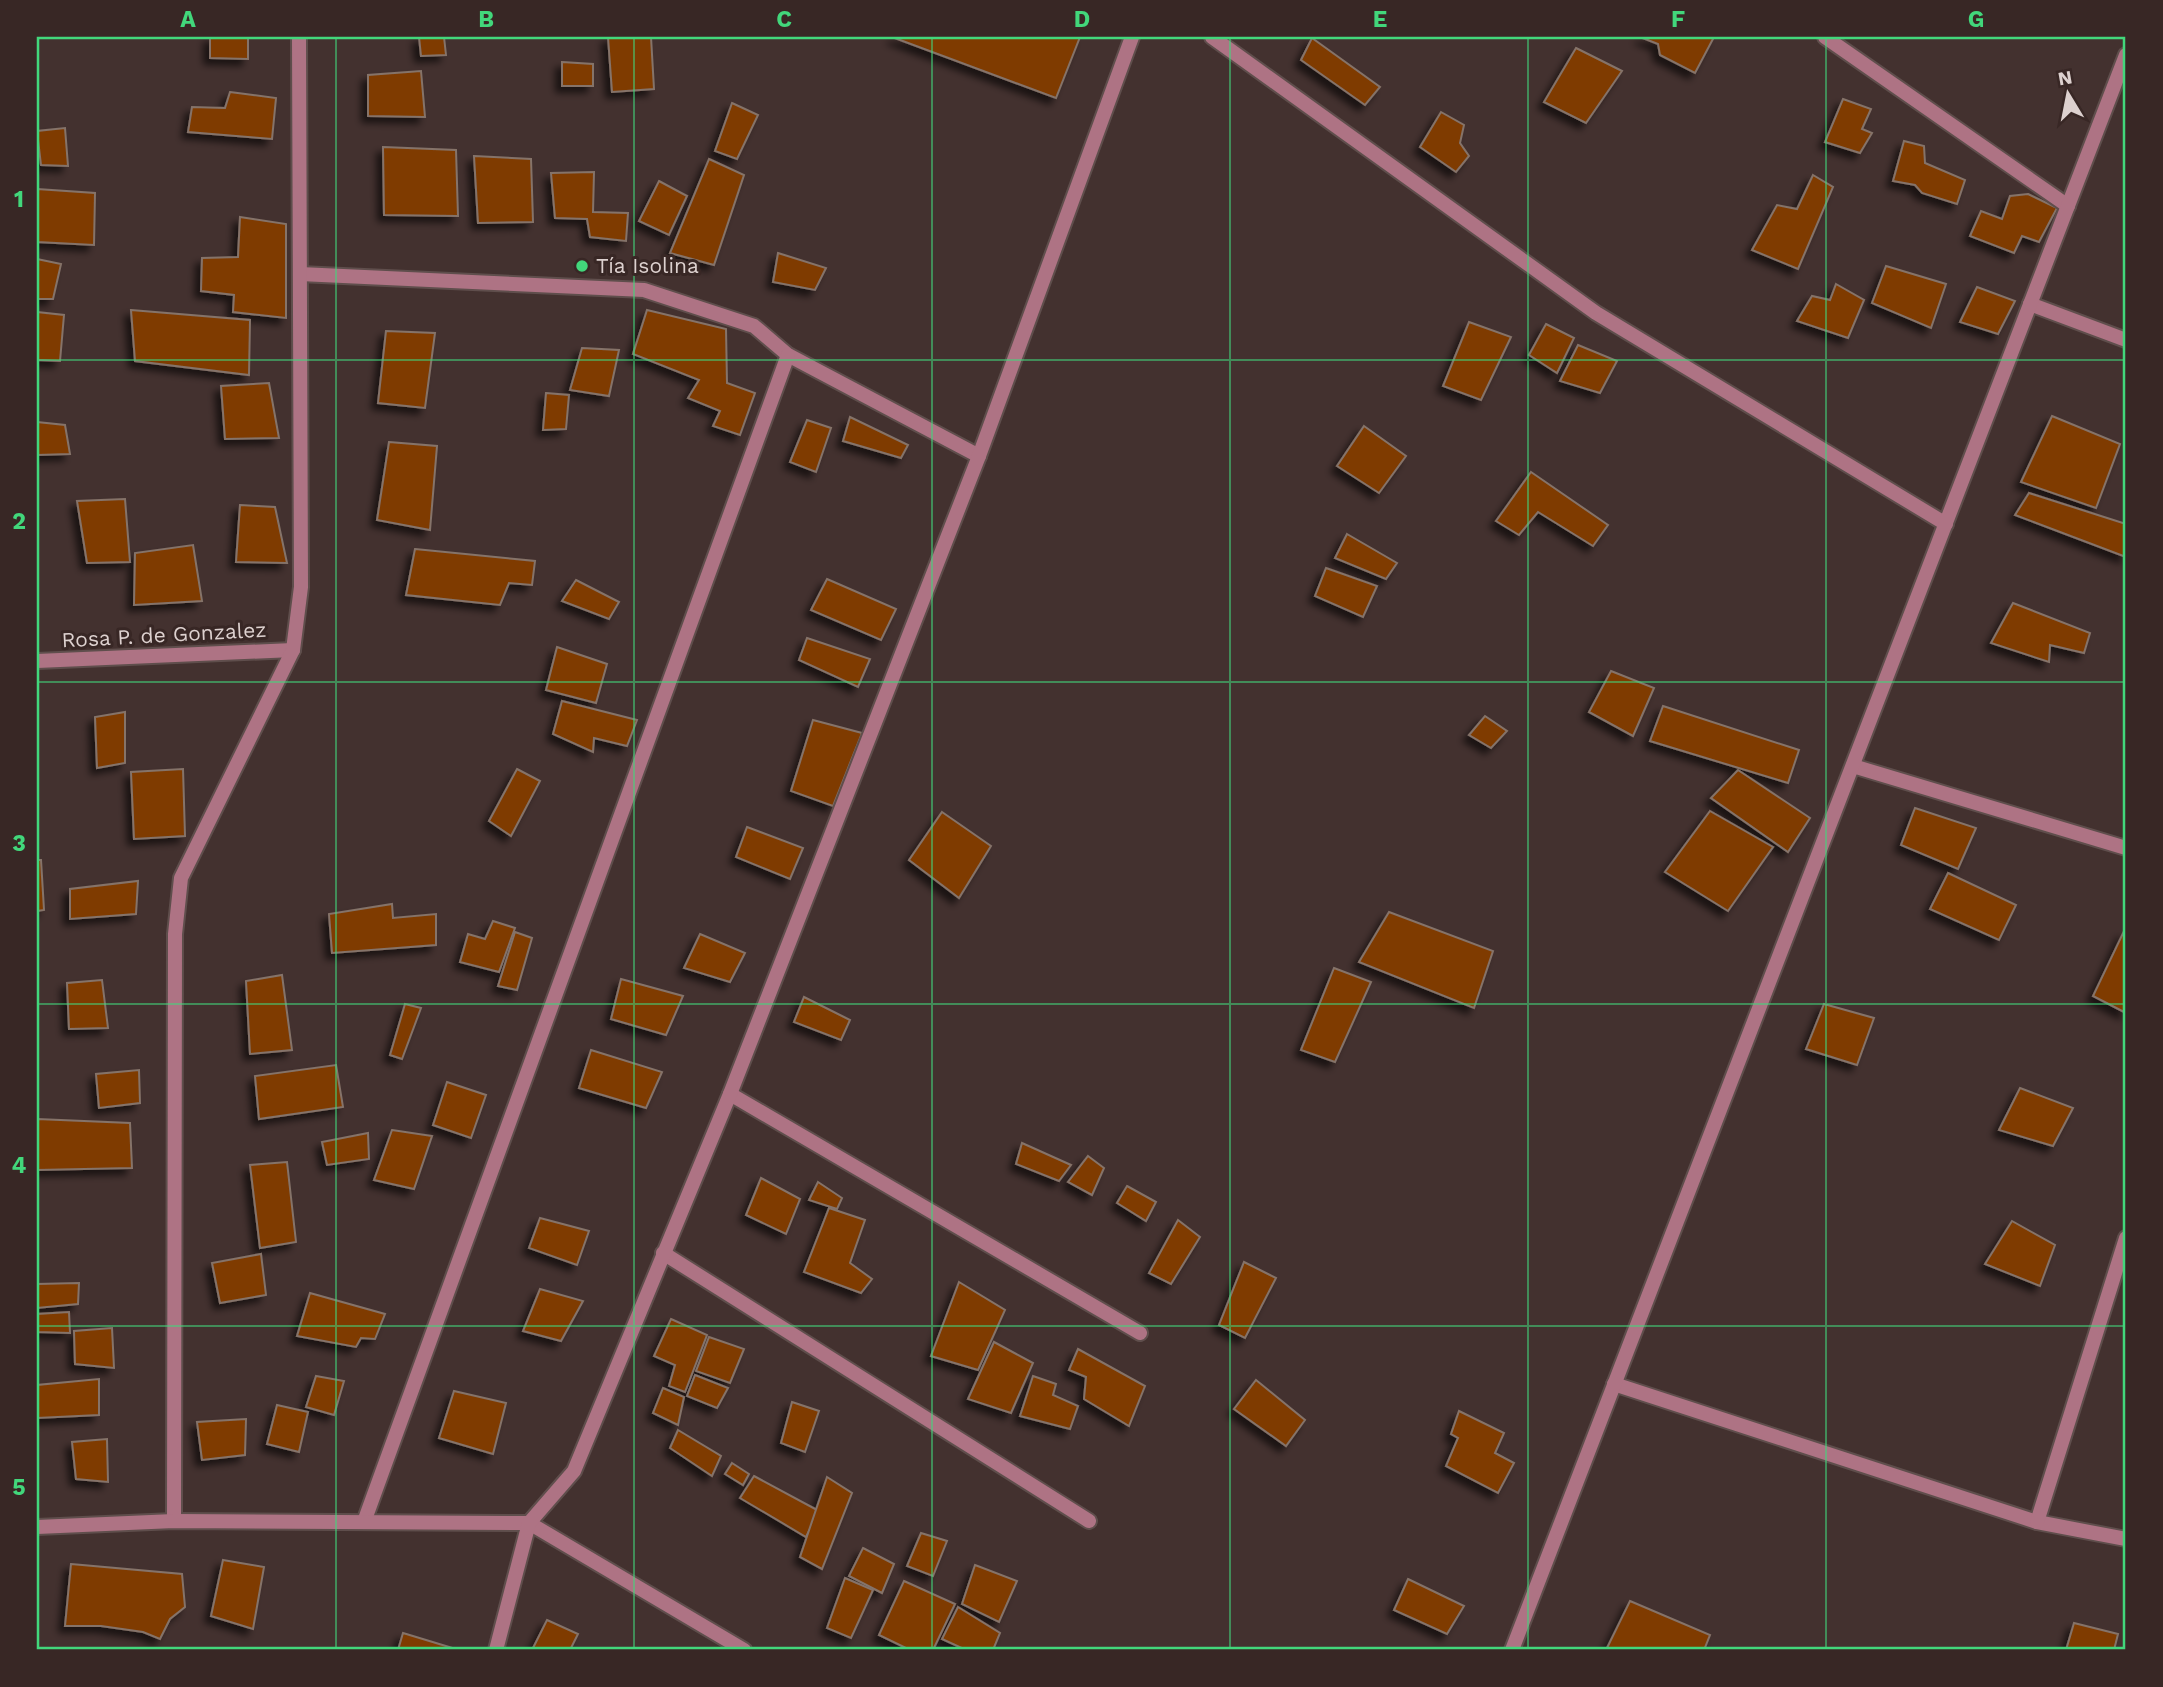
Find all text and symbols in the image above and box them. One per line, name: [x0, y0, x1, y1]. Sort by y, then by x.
text: A: [180, 6, 196, 33]
text: B: [478, 6, 494, 33]
text: C: [776, 6, 792, 33]
text: D: [1074, 6, 1090, 33]
text: E: [1373, 6, 1387, 33]
text: F: [1671, 6, 1685, 33]
text: G: [1968, 6, 1984, 33]
north arrow: [2034, 60, 2104, 130]
text: N: [2056, 65, 2074, 90]
text: 1: [14, 186, 24, 213]
place label: Tía Isolina: [596, 253, 699, 278]
marker: Tía Isolina: [574, 258, 590, 274]
text: 2: [12, 508, 26, 535]
street label: Rosa P. de Gonzalez: [61, 617, 267, 652]
text: 3: [12, 830, 26, 857]
text: 4: [12, 1152, 27, 1179]
text: 5: [12, 1474, 26, 1501]

